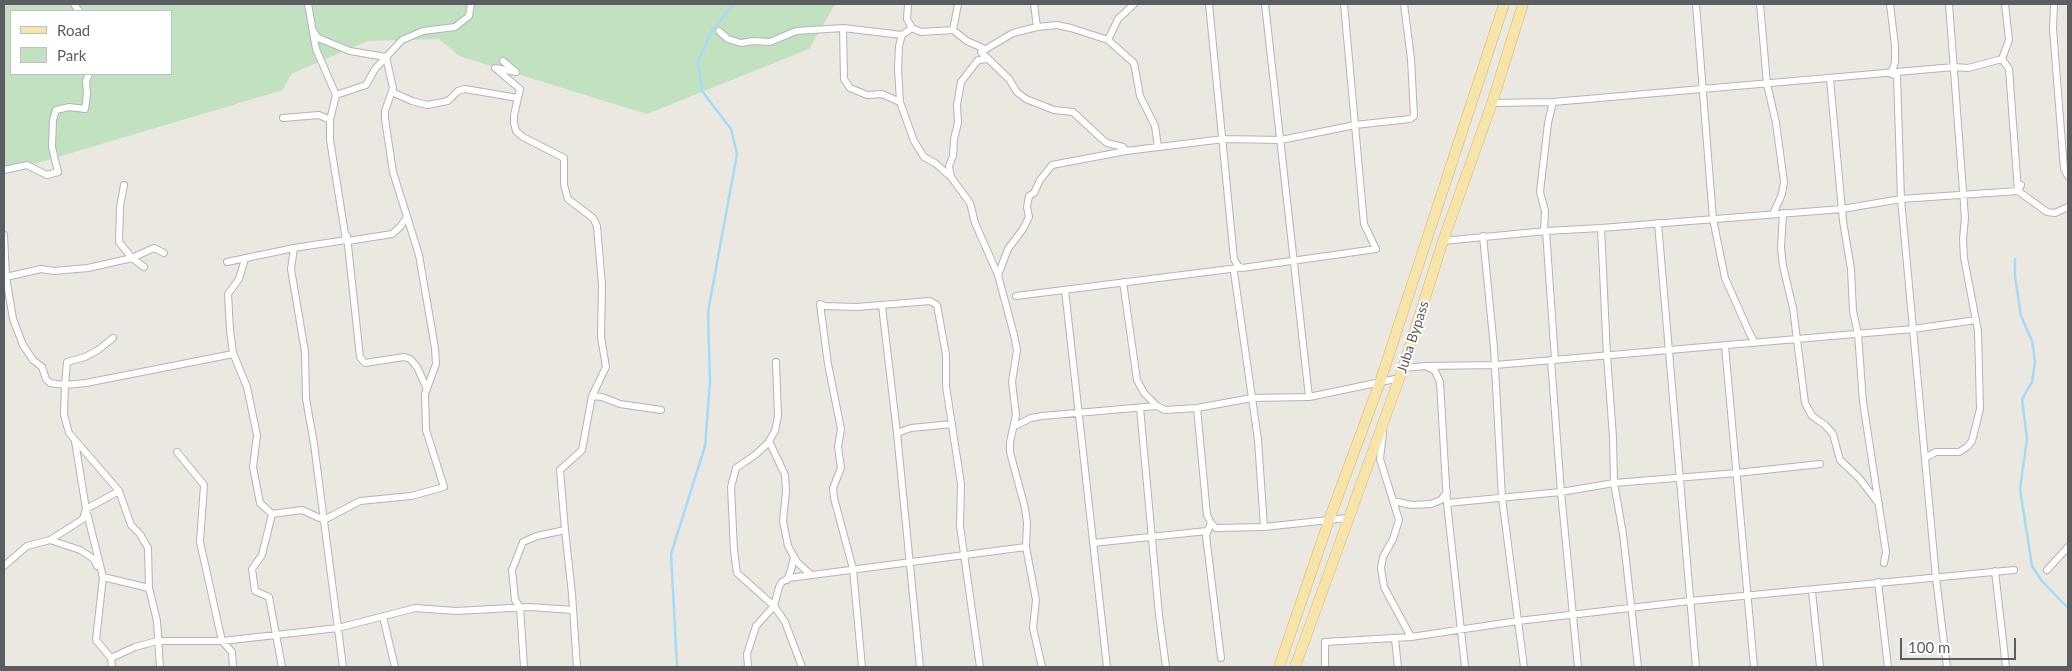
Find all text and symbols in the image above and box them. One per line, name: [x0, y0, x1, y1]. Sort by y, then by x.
legend: [10, 10, 172, 75]
text: Road: [57, 21, 90, 39]
text: Park: [57, 46, 86, 64]
street label: Juba Bypass: [1393, 299, 1433, 375]
scale bar: [1902, 628, 2018, 660]
text: 100 m: [1908, 638, 1950, 656]

